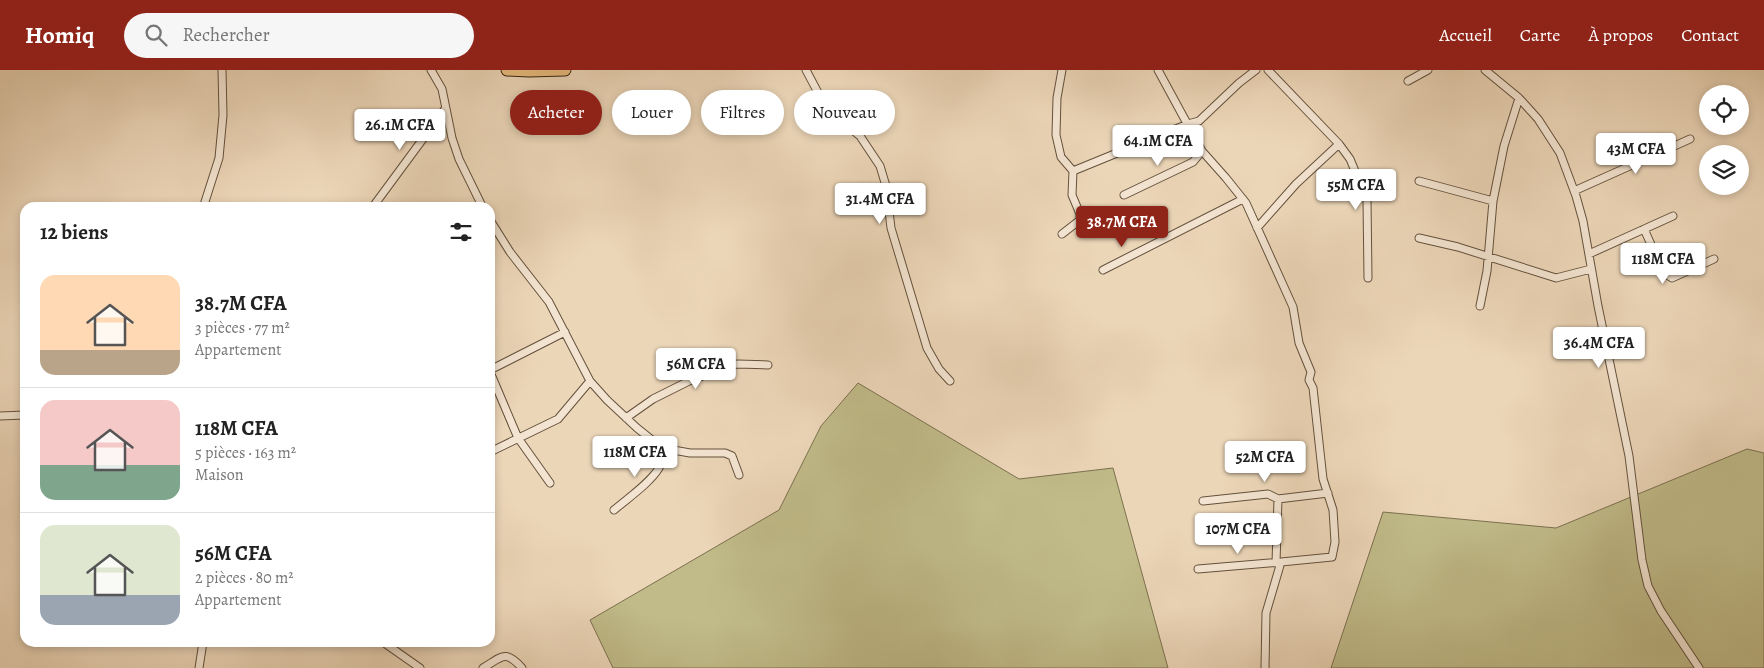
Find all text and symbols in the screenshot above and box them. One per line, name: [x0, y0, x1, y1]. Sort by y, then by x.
search box: [124, 13, 474, 58]
text: Homiq: [25, 19, 94, 51]
icon: search: [142, 21, 170, 49]
text: Rechercher: [182, 22, 270, 48]
text: Accueil: [1439, 23, 1492, 47]
text: Carte: [1520, 23, 1560, 47]
text: À propos: [1588, 23, 1653, 47]
text: Contact: [1681, 23, 1739, 47]
map controls: [1699, 85, 1749, 195]
button: locate: [1699, 85, 1749, 135]
chip: Acheter: [510, 90, 602, 135]
chip: Louer: [612, 90, 691, 135]
chip: Filtres: [701, 90, 784, 135]
chip: Nouveau: [794, 90, 895, 135]
pin: 26.1M CFA: [343, 108, 457, 151]
text: 26.1M CFA: [365, 114, 435, 136]
pin: 64.1M CFA: [1101, 124, 1215, 167]
text: 64.1M CFA: [1123, 130, 1193, 152]
pin: 43M CFA: [1590, 132, 1682, 175]
text: 43M CFA: [1607, 138, 1665, 160]
button: layers: [1699, 145, 1749, 195]
pin: 55M CFA: [1310, 168, 1402, 211]
text: 55M CFA: [1327, 174, 1385, 196]
pin: 31.4M CFA: [823, 182, 937, 225]
text: 31.4M CFA: [846, 188, 914, 210]
pin: 38.7M CFA: [1065, 206, 1179, 248]
text: 38.7M CFA: [1087, 211, 1157, 233]
text: 12 biens: [40, 218, 108, 246]
icon: filters: [447, 218, 475, 246]
pin: 118M CFA: [1611, 242, 1715, 285]
text: 118M CFA: [1631, 248, 1695, 270]
text: 38.7M CFA: [195, 289, 287, 317]
icon: home: [80, 295, 140, 355]
text: 3 pièces · 77 m²: [195, 317, 290, 339]
pin: 36.4M CFA: [1542, 326, 1656, 369]
text: 36.4M CFA: [1564, 332, 1634, 354]
text: Appartement: [195, 339, 281, 361]
pin: 56M CFA: [650, 348, 742, 390]
text: 56M CFA: [667, 353, 725, 375]
text: 118M CFA: [195, 414, 278, 442]
icon: home: [80, 420, 140, 480]
pin: 118M CFA: [583, 436, 687, 478]
pin: 52M CFA: [1219, 440, 1311, 483]
text: 118M CFA: [603, 441, 667, 463]
text: 5 pièces · 163 m²: [195, 442, 296, 464]
text: 52M CFA: [1236, 446, 1294, 468]
text: Maison: [195, 464, 244, 486]
pin: 107M CFA: [1186, 512, 1290, 555]
text: 107M CFA: [1206, 518, 1270, 540]
text: 56M CFA: [195, 539, 272, 567]
icon: home: [80, 545, 140, 605]
text: 2 pièces · 80 m²: [195, 567, 294, 589]
text: Appartement: [195, 589, 281, 611]

